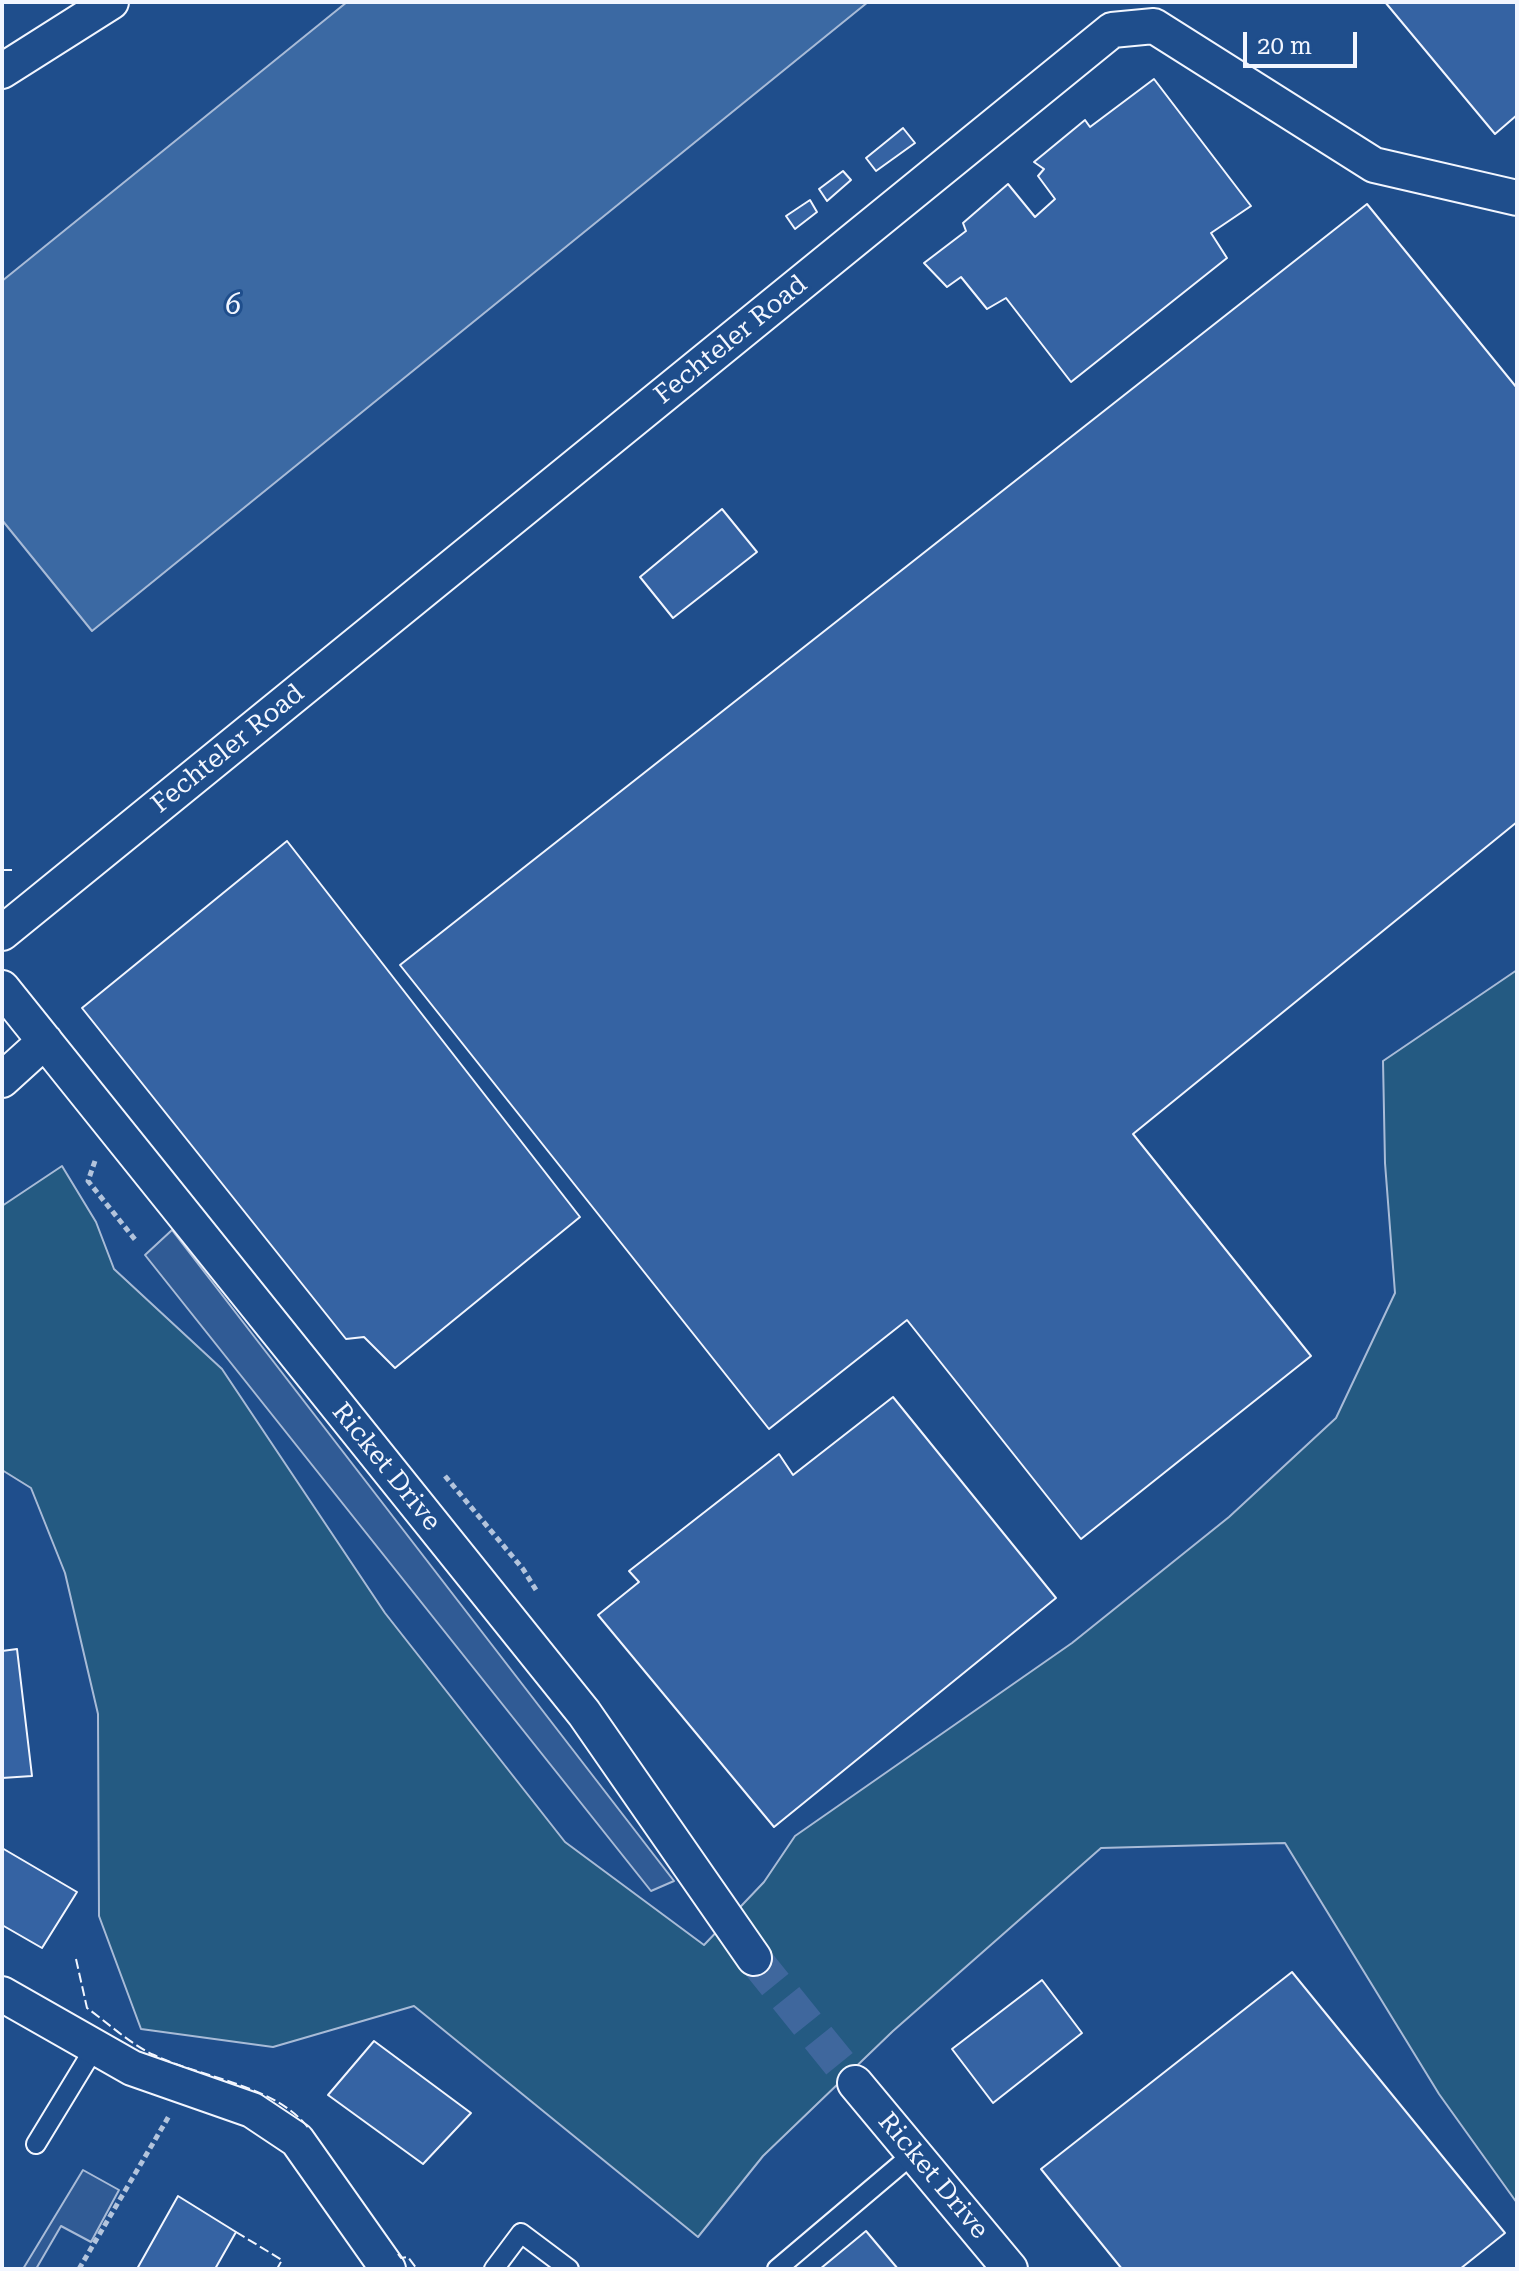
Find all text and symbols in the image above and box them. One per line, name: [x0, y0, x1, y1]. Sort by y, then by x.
scale bar: [1247, 16, 1361, 66]
text: 20 m: [1257, 32, 1312, 60]
street label: Fechteler Road: [648, 269, 814, 411]
water label: 6: [225, 289, 241, 323]
street label: Fechteler Road: [145, 678, 311, 820]
street label: Ricket Drive: [325, 1397, 447, 1537]
street label: Ricket Drive: [871, 2107, 995, 2245]

